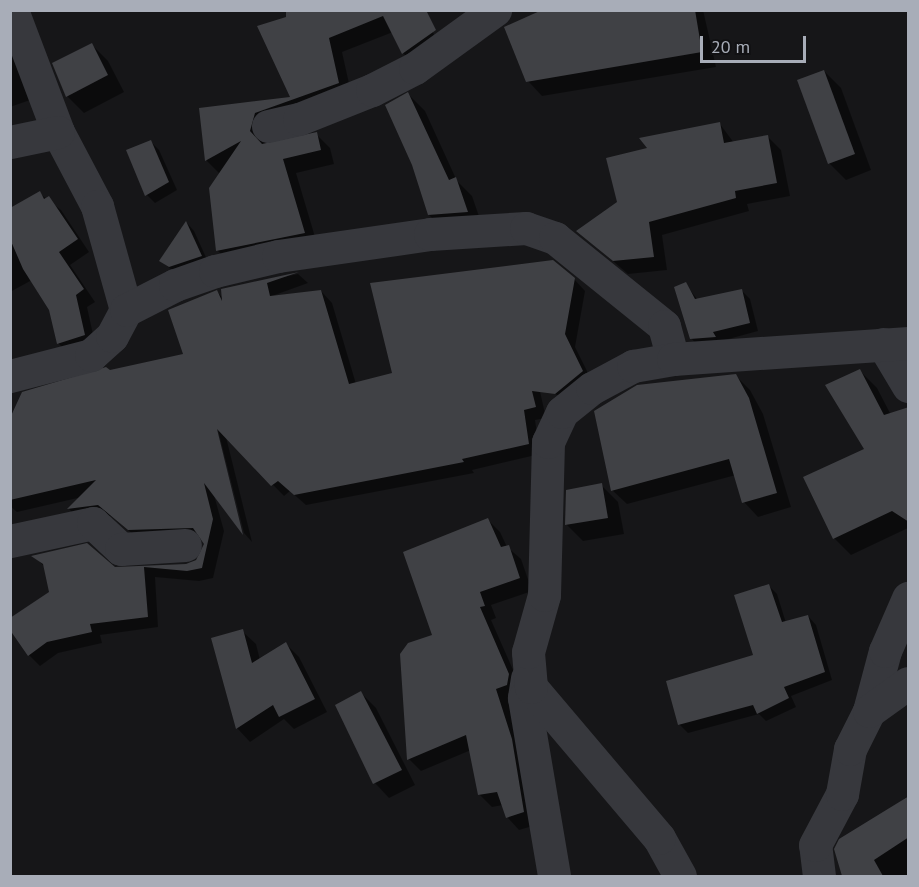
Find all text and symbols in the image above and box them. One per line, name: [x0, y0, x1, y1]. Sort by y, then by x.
scale bar: [703, 24, 810, 62]
text: 20 m: [711, 35, 750, 58]

